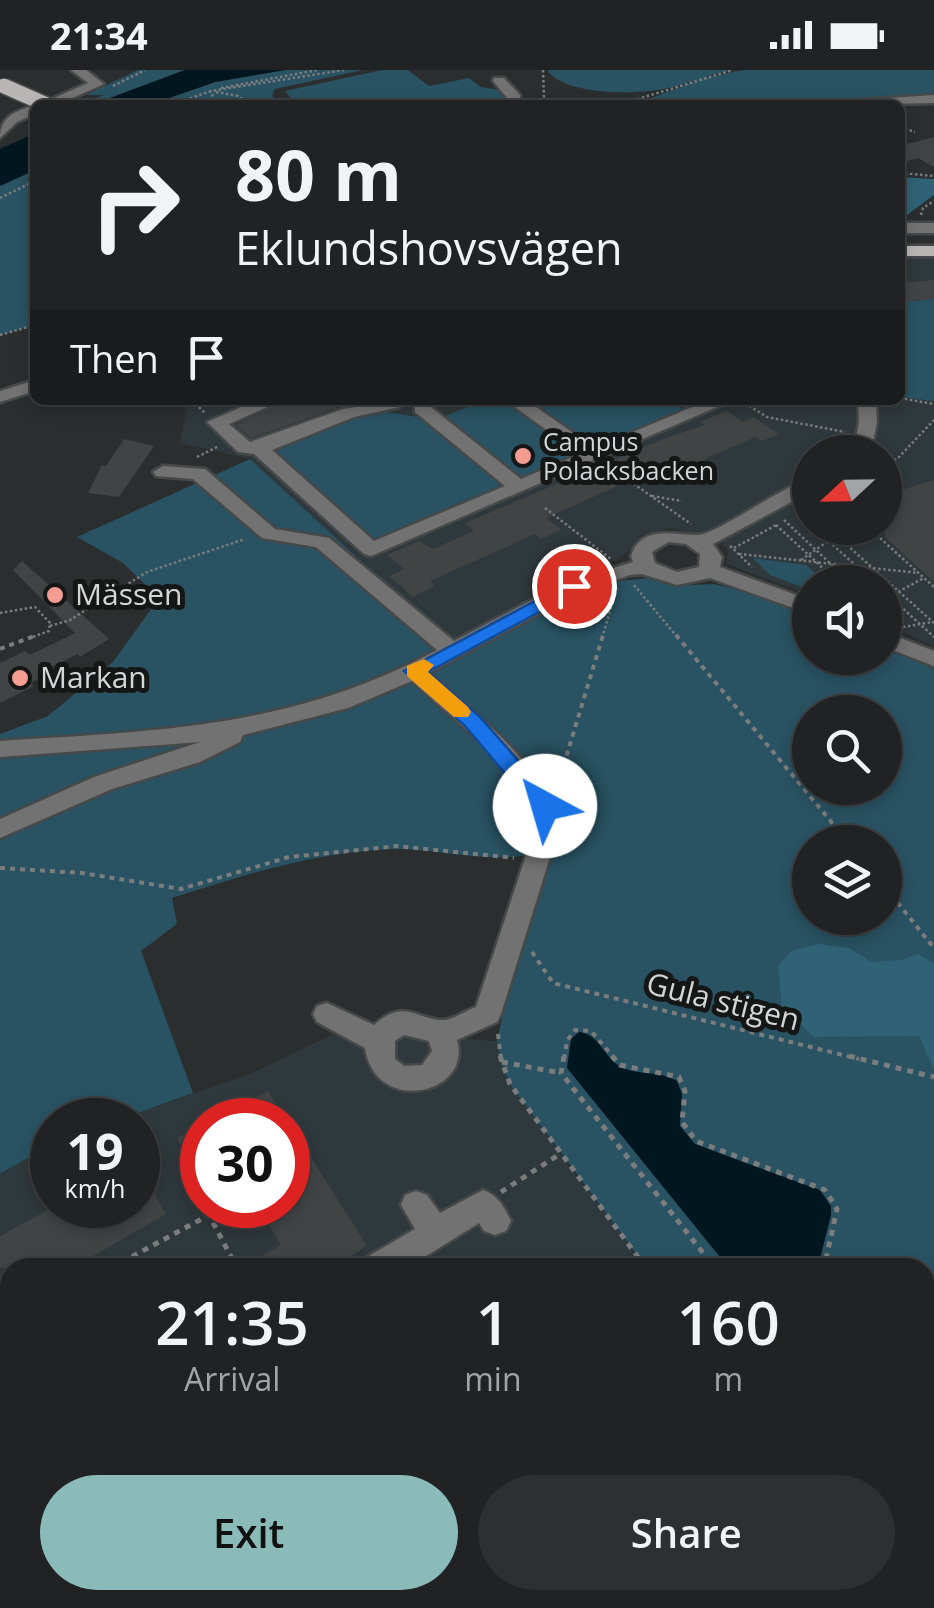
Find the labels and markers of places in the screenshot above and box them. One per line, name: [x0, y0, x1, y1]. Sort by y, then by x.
place label: Campus Polacksbacken: [543, 424, 714, 487]
marker: Campus Polacksbacken: [512, 445, 534, 467]
pin: [532, 544, 617, 629]
place label: Mässen: [75, 573, 183, 614]
marker: Mässen: [44, 584, 66, 606]
place label: Markan: [40, 656, 147, 697]
marker: Markan: [9, 667, 31, 689]

